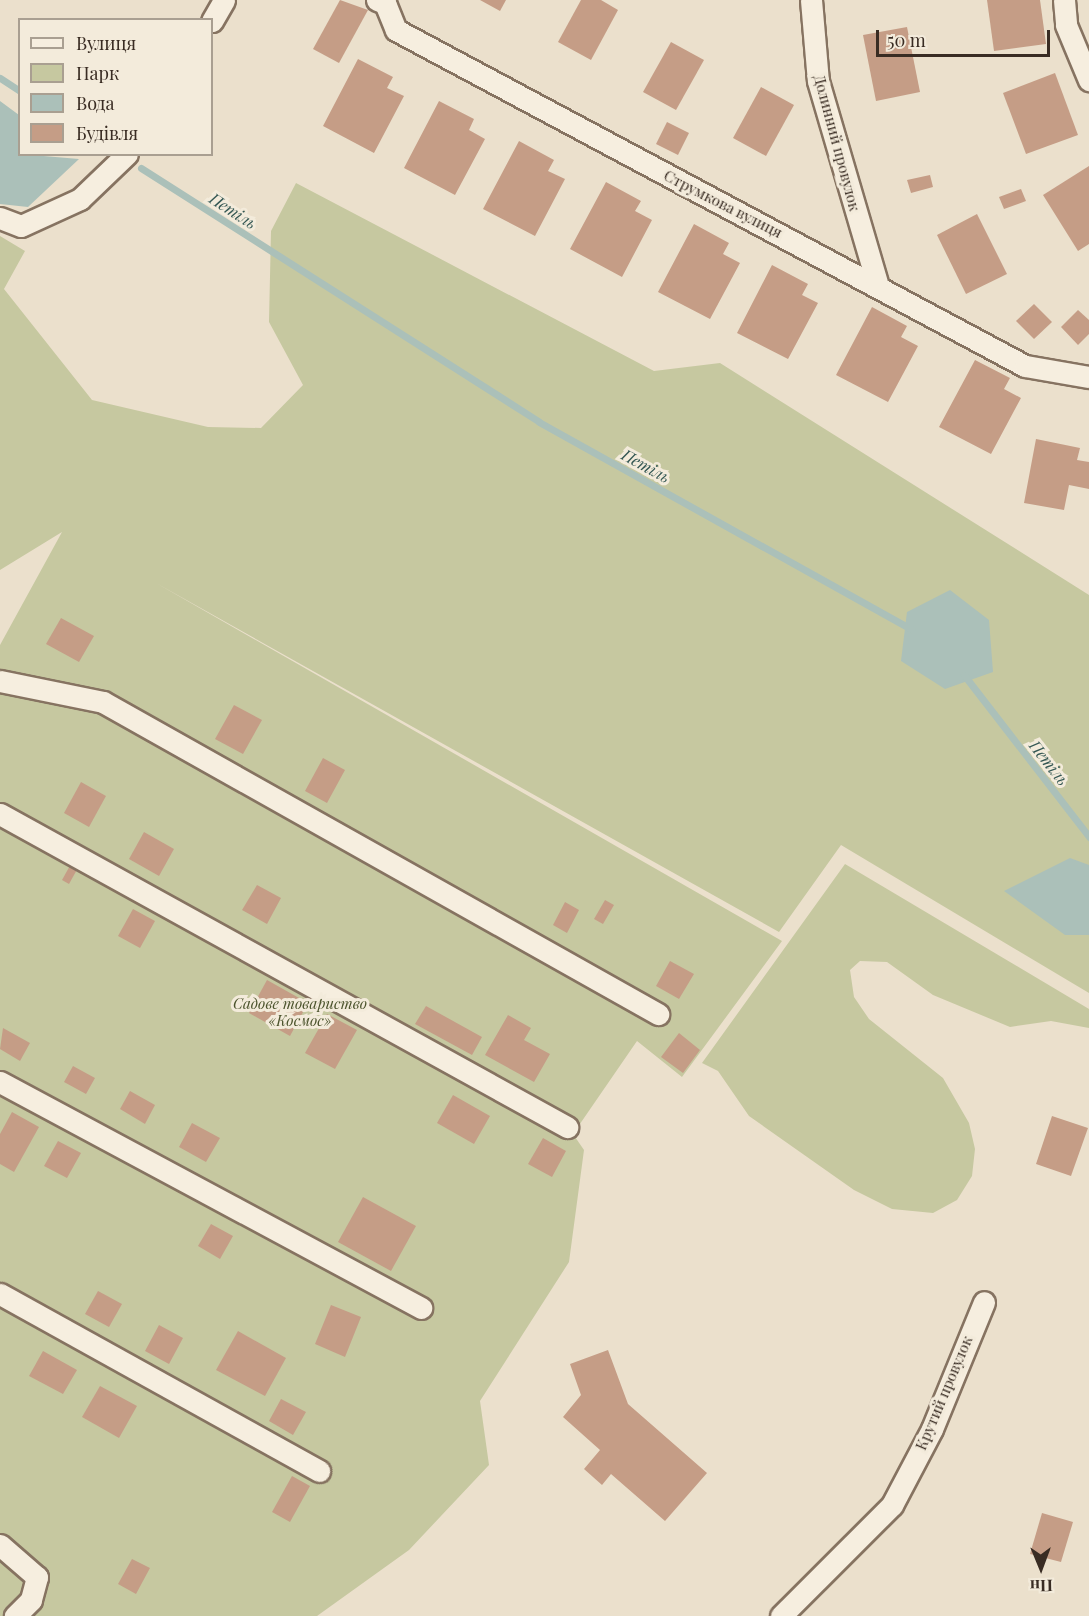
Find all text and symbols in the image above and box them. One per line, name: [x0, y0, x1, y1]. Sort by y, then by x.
legend: [18, 18, 213, 156]
scale bar: [879, 18, 1053, 56]
text: 50 m: [887, 28, 926, 52]
text: Вулиця: [76, 31, 136, 55]
text: Парк: [76, 61, 119, 85]
street label: Долинний провулок: [810, 73, 864, 213]
text: Вода: [76, 91, 114, 115]
text: Будівля: [76, 121, 138, 145]
street label: Струмкова вулиця: [661, 166, 785, 242]
water label: Петіль: [206, 189, 260, 233]
water label: Петіль: [619, 445, 673, 487]
water label: Петіль: [1025, 737, 1073, 789]
park label: Садове товариство «Космос»: [233, 994, 367, 1029]
street label: Крутий провулок: [912, 1333, 976, 1453]
north arrow: [1011, 1538, 1071, 1598]
text: Пн: [1030, 1576, 1053, 1597]

